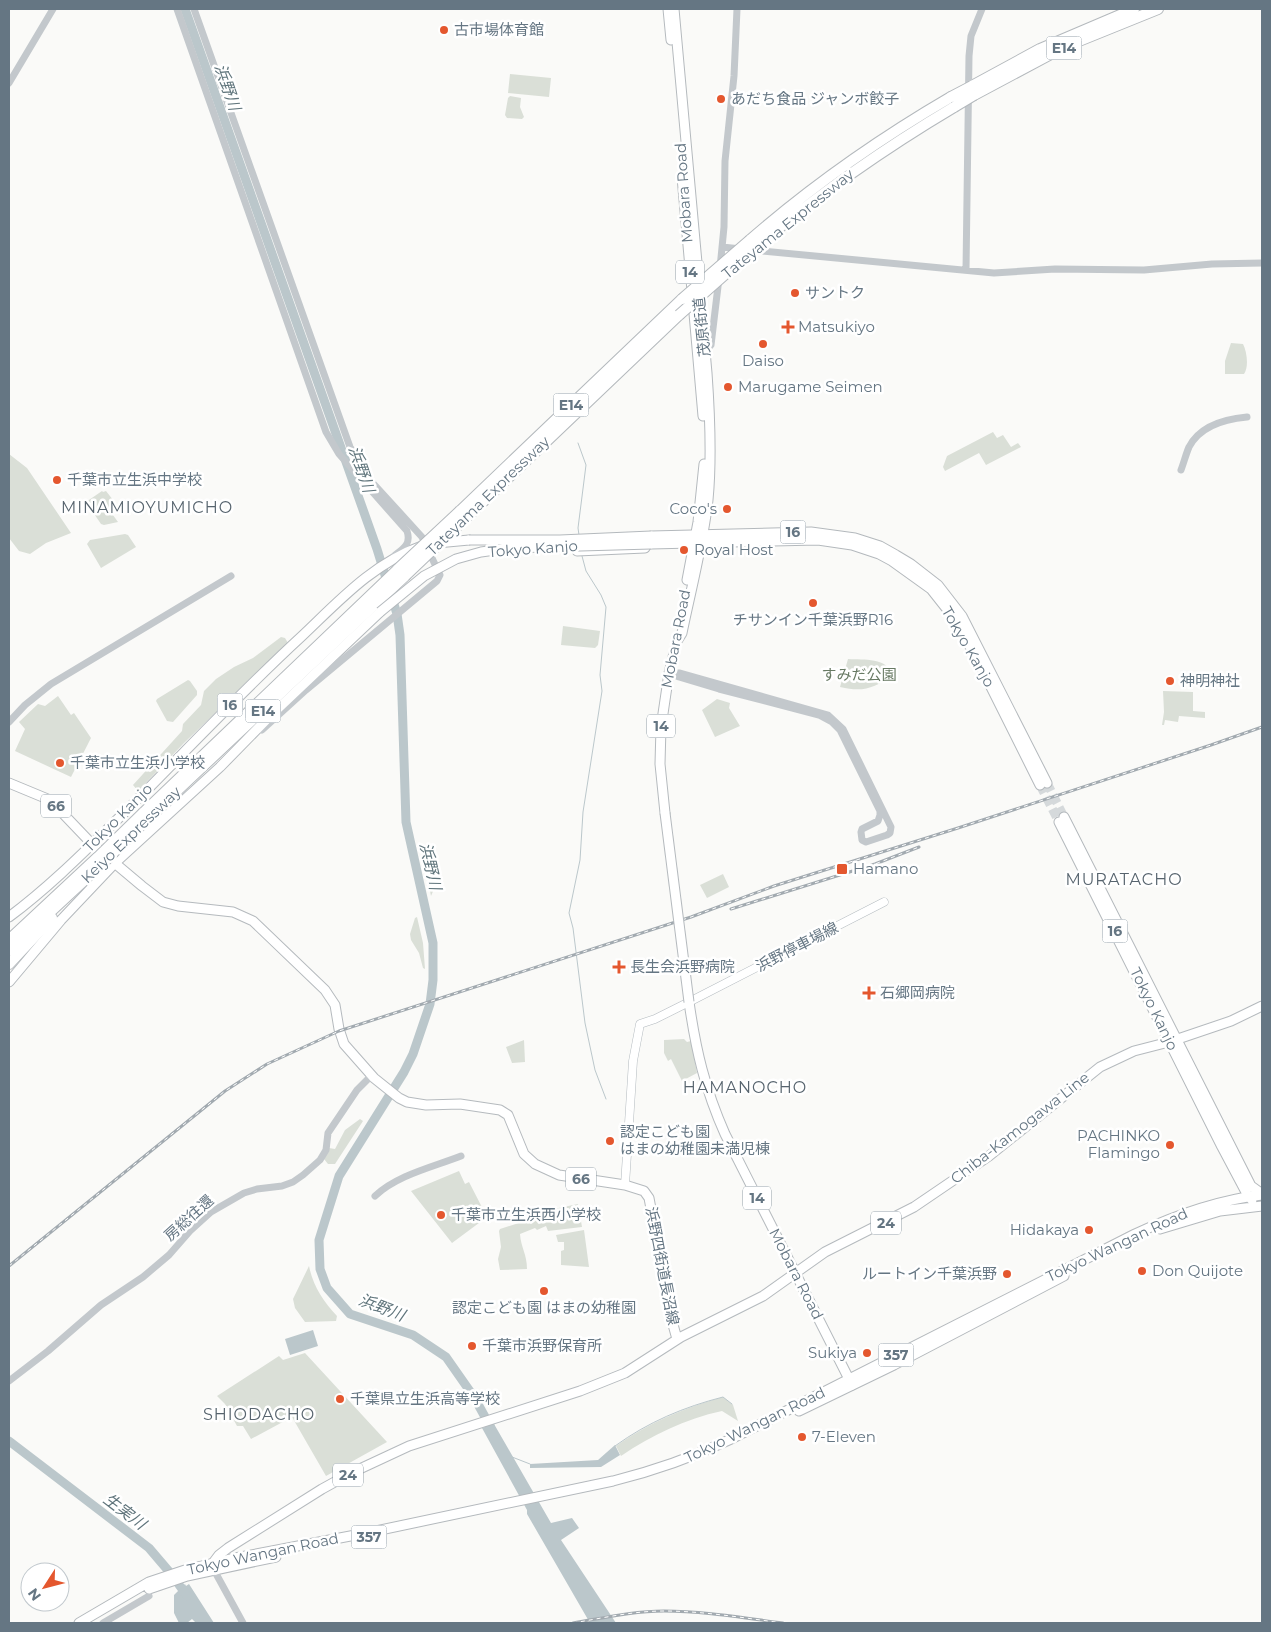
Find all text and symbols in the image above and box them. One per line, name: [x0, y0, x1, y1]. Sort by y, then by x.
place label: 古市場体育館: [454, 20, 544, 39]
marker: 古市場体育館: [438, 24, 450, 36]
road number: E14: [1046, 36, 1082, 59]
water label: 浜野川: [211, 61, 245, 115]
place label: あだち食品 ジャンボ餃子: [731, 89, 899, 108]
marker: あだち食品 ジャンボ餃子: [715, 93, 727, 105]
street label: Mobara Road: [671, 142, 696, 244]
street label: Tateyama Expressway: [718, 164, 858, 283]
road number: 14: [676, 260, 704, 284]
place label: サントク: [805, 283, 865, 302]
marker: サントク: [789, 287, 801, 299]
street label: 茂原街道: [689, 296, 714, 358]
place label: Matsukiyo: [798, 317, 875, 336]
marker: Matsukiyo: [782, 321, 794, 333]
marker: Daiso: [757, 338, 769, 350]
place label: Daiso: [742, 351, 784, 370]
place label: Marugame Seimen: [738, 377, 883, 396]
marker: Marugame Seimen: [722, 381, 734, 393]
road number: E14: [554, 394, 588, 416]
street label: Tateyama Expressway: [422, 431, 554, 559]
water label: 浜野川: [345, 443, 379, 497]
place label: 千葉市立生浜中学校: [67, 470, 202, 489]
marker: 千葉市立生浜中学校: [51, 474, 63, 486]
district label: MINAMIOYUMICHO: [61, 498, 233, 517]
place label: Coco's: [669, 499, 717, 518]
marker: Coco's: [721, 503, 733, 515]
road number: 16: [780, 520, 806, 544]
street label: Tokyo Kanjo: [487, 536, 579, 561]
place label: Royal Host: [694, 540, 774, 559]
marker: Royal Host: [678, 544, 690, 556]
street label: Mobara Road: [657, 588, 694, 690]
marker: チサンイン千葉浜野R16: [807, 597, 819, 609]
street label: Tokyo Kanjo: [938, 603, 999, 690]
place label: チサンイン千葉浜野R16: [733, 610, 893, 629]
park label: すみだ公園: [821, 665, 897, 684]
place label: 神明神社: [1180, 671, 1240, 690]
marker: 神明神社: [1164, 675, 1176, 687]
road number: 16: [218, 694, 242, 716]
road number: E14: [246, 699, 280, 722]
road number: 14: [647, 714, 675, 738]
place label: 千葉市立生浜小学校: [70, 753, 205, 772]
marker: 千葉市立生浜小学校: [54, 757, 66, 769]
street label: Tokyo Kanjo: [79, 779, 156, 856]
street label: Keiyo Expressway: [77, 782, 185, 887]
road number: 66: [41, 794, 71, 818]
water label: 浜野川: [416, 841, 446, 894]
place label: Hamano: [853, 859, 918, 878]
marker: Hamano: [835, 862, 849, 876]
district label: MURATACHO: [1065, 870, 1183, 889]
street label: 浜野停車場線: [752, 918, 841, 975]
road number: 16: [1102, 919, 1128, 942]
place label: 長生会浜野病院: [630, 957, 735, 976]
marker: 長生会浜野病院: [612, 960, 626, 974]
street label: Tokyo Kanjo: [1126, 964, 1183, 1053]
place label: 石郷岡病院: [880, 983, 955, 1002]
marker: 石郷岡病院: [862, 986, 876, 1000]
street label: Chiba-Kamogawa Line: [947, 1068, 1093, 1188]
district label: HAMANOCHO: [683, 1078, 807, 1097]
place label: 認定こども園 はまの幼稚園未満児棟: [620, 1122, 770, 1158]
place label: PACHINKO Flamingo: [1077, 1126, 1160, 1162]
marker: 認定こども園 はまの幼稚園未満児棟: [604, 1135, 616, 1147]
marker: PACHINKO Flamingo: [1164, 1139, 1176, 1151]
road number: 66: [566, 1168, 596, 1190]
road number: 14: [743, 1186, 771, 1210]
street label: 房総往還: [160, 1190, 217, 1245]
street label: Tokyo Wangan Road: [1043, 1203, 1191, 1286]
place label: 千葉市立生浜西小学校: [451, 1205, 601, 1224]
street label: 浜野四街道長沼線: [642, 1205, 683, 1327]
marker: 千葉市立生浜西小学校: [435, 1209, 447, 1221]
road number: 24: [871, 1212, 901, 1234]
place label: Hidakaya: [1010, 1220, 1079, 1239]
marker: Hidakaya: [1083, 1224, 1095, 1236]
street label: Mobara Road: [765, 1225, 828, 1323]
place label: Don Quijote: [1152, 1261, 1243, 1280]
place label: ルートイン千葉浜野: [862, 1264, 997, 1283]
marker: Don Quijote: [1136, 1265, 1148, 1277]
marker: ルートイン千葉浜野: [1001, 1268, 1013, 1280]
marker: 認定こども園 はまの幼稚園: [538, 1285, 550, 1297]
water label: 浜野川: [356, 1290, 409, 1326]
place label: 認定こども園 はまの幼稚園: [452, 1298, 636, 1317]
place label: 千葉市浜野保育所: [482, 1336, 602, 1355]
marker: 千葉市浜野保育所: [466, 1340, 478, 1352]
place label: Sukiya: [808, 1343, 857, 1362]
road number: 357: [878, 1344, 914, 1366]
marker: Sukiya: [861, 1347, 873, 1359]
street label: Tokyo Wangan Road: [681, 1382, 828, 1467]
place label: 千葉県立生浜高等学校: [350, 1389, 500, 1408]
marker: 千葉県立生浜高等学校: [334, 1393, 346, 1405]
district label: SHIODACHO: [203, 1405, 315, 1424]
place label: 7-Eleven: [812, 1427, 876, 1446]
marker: 7-Eleven: [796, 1431, 808, 1443]
road number: 24: [333, 1464, 363, 1486]
water label: 生実川: [100, 1489, 151, 1535]
road number: 357: [352, 1525, 386, 1548]
street label: Tokyo Wangan Road: [185, 1528, 340, 1579]
north arrow: [20, 1562, 70, 1612]
text: N: [24, 1585, 45, 1605]

